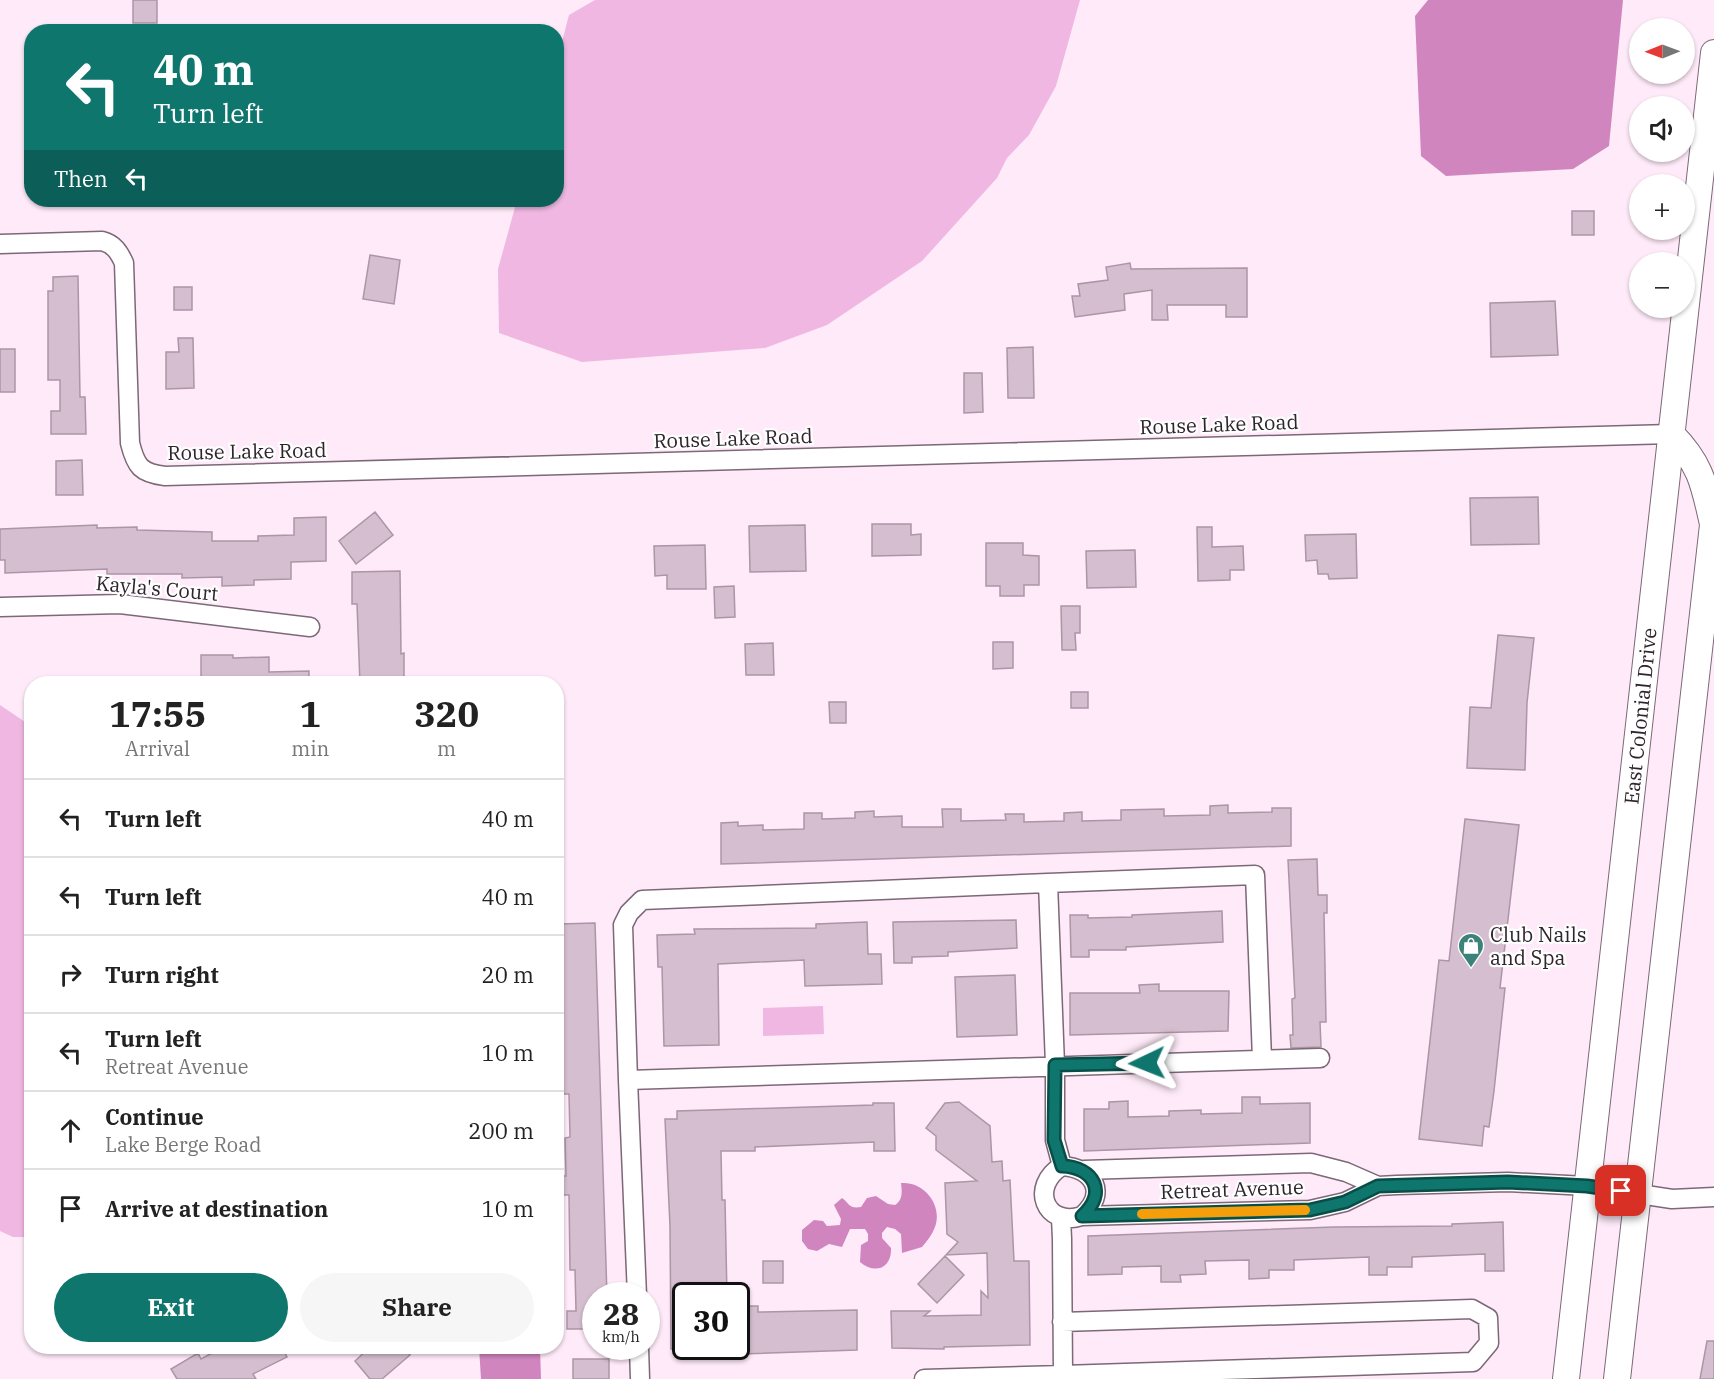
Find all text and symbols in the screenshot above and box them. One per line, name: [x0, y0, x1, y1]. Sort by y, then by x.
north arrow: [1629, 18, 1695, 84]
map controls: [1629, 18, 1695, 318]
text: 40 m: [153, 42, 254, 97]
icon: left: [54, 48, 132, 126]
text: Turn left: [153, 95, 264, 130]
button: sound: [1629, 96, 1695, 162]
icon: left: [120, 162, 153, 195]
text: Then: [54, 164, 108, 193]
button: +: [1629, 174, 1695, 240]
button: −: [1629, 252, 1695, 318]
street label: Rouse Lake Road: [1139, 408, 1299, 440]
street label: Rouse Lake Road: [653, 422, 813, 454]
street label: Rouse Lake Road: [167, 436, 327, 466]
street label: Kayla's Court: [95, 569, 219, 607]
street label: East Colonial Drive: [1617, 626, 1663, 806]
text: 17:55: [109, 690, 206, 737]
text: 1: [299, 690, 321, 737]
text: 320: [414, 690, 479, 737]
text: Arrival: [125, 735, 190, 762]
text: min: [291, 735, 329, 762]
text: m: [437, 735, 456, 762]
icon: left: [54, 802, 87, 835]
text: Turn left: [105, 804, 201, 833]
text: 40 m: [482, 804, 534, 833]
icon: left: [54, 880, 87, 913]
text: Turn left: [105, 882, 201, 911]
text: 40 m: [482, 882, 534, 911]
place label: Club Nails and Spa: [1490, 921, 1586, 971]
shop icon: Club Nails and Spa: [1456, 931, 1486, 969]
icon: right: [54, 958, 87, 991]
text: Turn right: [105, 960, 219, 989]
text: 20 m: [482, 960, 534, 989]
text: Turn left: [105, 1024, 201, 1053]
position arrow: [1115, 1031, 1179, 1095]
icon: left: [54, 1036, 87, 1069]
text: 10 m: [482, 1038, 534, 1067]
text: Retreat Avenue: [105, 1053, 248, 1080]
text: Continue: [105, 1102, 204, 1131]
icon: ahead: [54, 1114, 87, 1147]
text: 200 m: [468, 1116, 534, 1145]
text: Lake Berge Road: [105, 1131, 261, 1158]
pin: [1595, 1165, 1646, 1216]
street label: Retreat Avenue: [1160, 1173, 1304, 1205]
icon: arrive: [1604, 1174, 1637, 1207]
icon: arrive: [54, 1192, 87, 1225]
text: Arrive at destination: [105, 1194, 328, 1223]
text: 10 m: [482, 1194, 534, 1223]
button: Exit: [54, 1273, 288, 1342]
button: Share: [300, 1273, 534, 1342]
speed limit sign: 30: [672, 1282, 750, 1360]
text: 28: [603, 1294, 639, 1333]
text: km/h: [602, 1327, 640, 1346]

